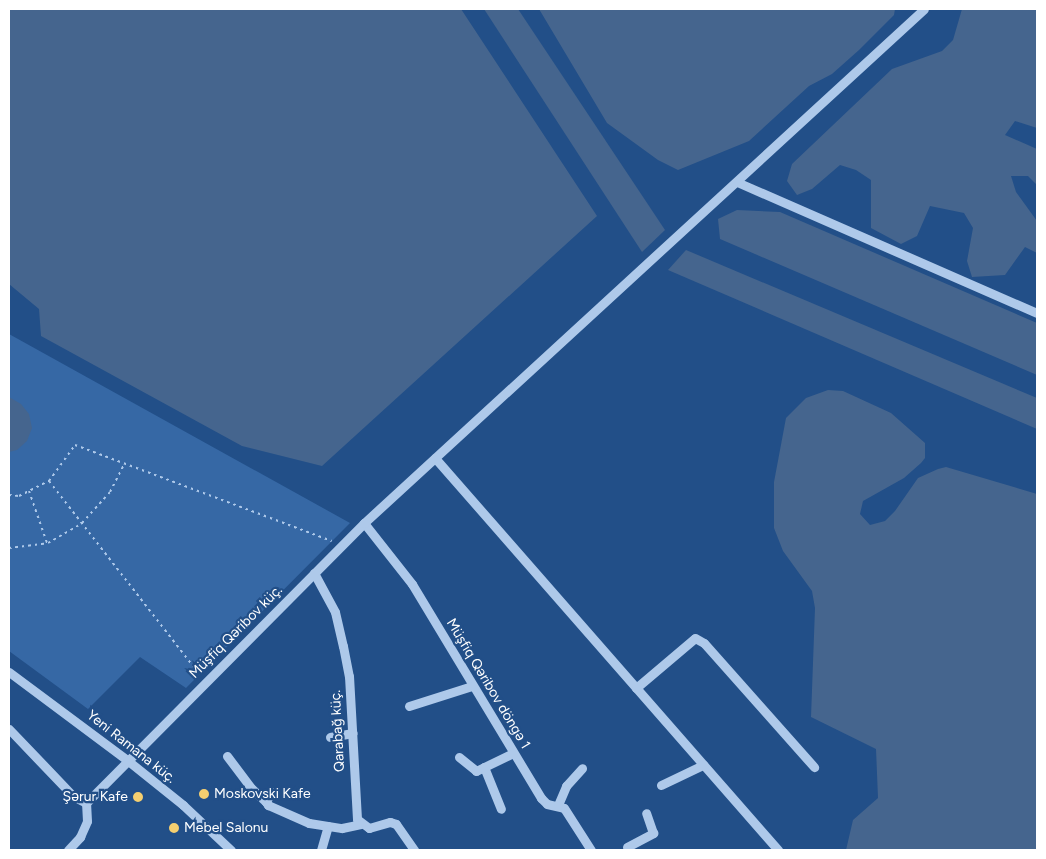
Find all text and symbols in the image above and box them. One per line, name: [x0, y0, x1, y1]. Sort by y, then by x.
street label: Müşfiq Qəribov küç.: [186, 582, 286, 682]
street label: Müşfiq Qəribov döngə 1: [442, 616, 534, 752]
street label: Qarabağ küç.: [327, 690, 349, 772]
street label: Yeni Ramana küç.: [83, 707, 179, 787]
place label: Moskovski Kafe: [214, 786, 311, 802]
marker: Moskovski Kafe: [198, 788, 210, 800]
place label: Şərur Kafe: [63, 789, 128, 805]
marker: Şərur Kafe: [132, 791, 144, 803]
place label: Mebel Salonu: [184, 820, 268, 836]
marker: Mebel Salonu: [168, 822, 180, 834]

